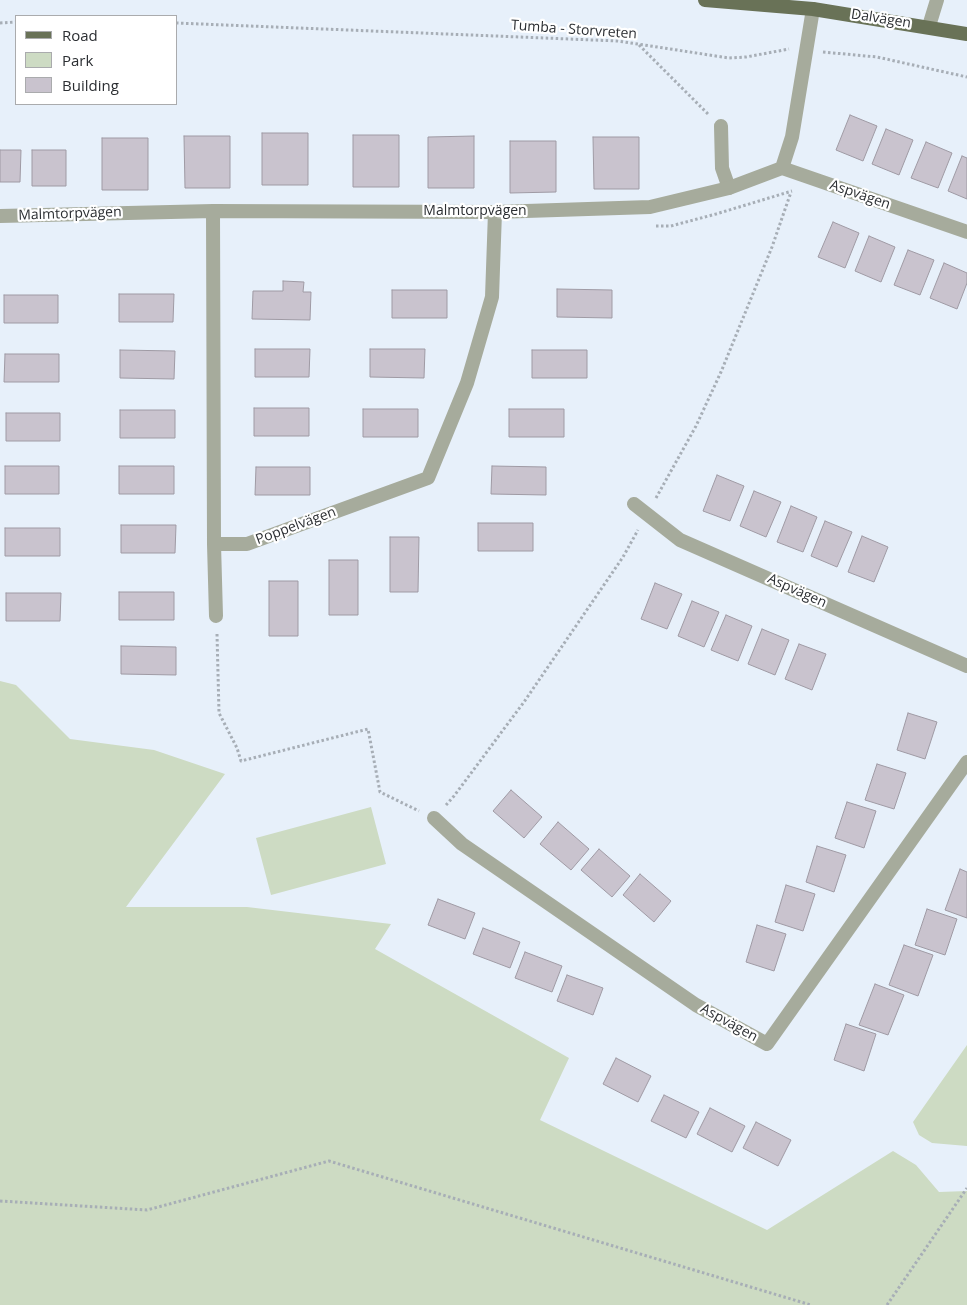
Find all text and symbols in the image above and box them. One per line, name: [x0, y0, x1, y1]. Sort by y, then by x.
street label: Dalvägen: [850, 6, 912, 32]
legend: [15, 15, 178, 105]
street label: Tumba - Storvreten: [510, 17, 638, 43]
text: Road: [62, 25, 98, 45]
text: Park: [62, 50, 93, 70]
text: Building: [62, 75, 119, 95]
street label: Aspvägen: [828, 177, 892, 213]
street label: Malmtorpvägen: [423, 203, 527, 219]
street label: Malmtorpvägen: [18, 204, 122, 224]
street label: Poppelvägen: [254, 504, 338, 548]
street label: Aspvägen: [765, 571, 829, 611]
street label: Aspvägen: [697, 1000, 761, 1046]

